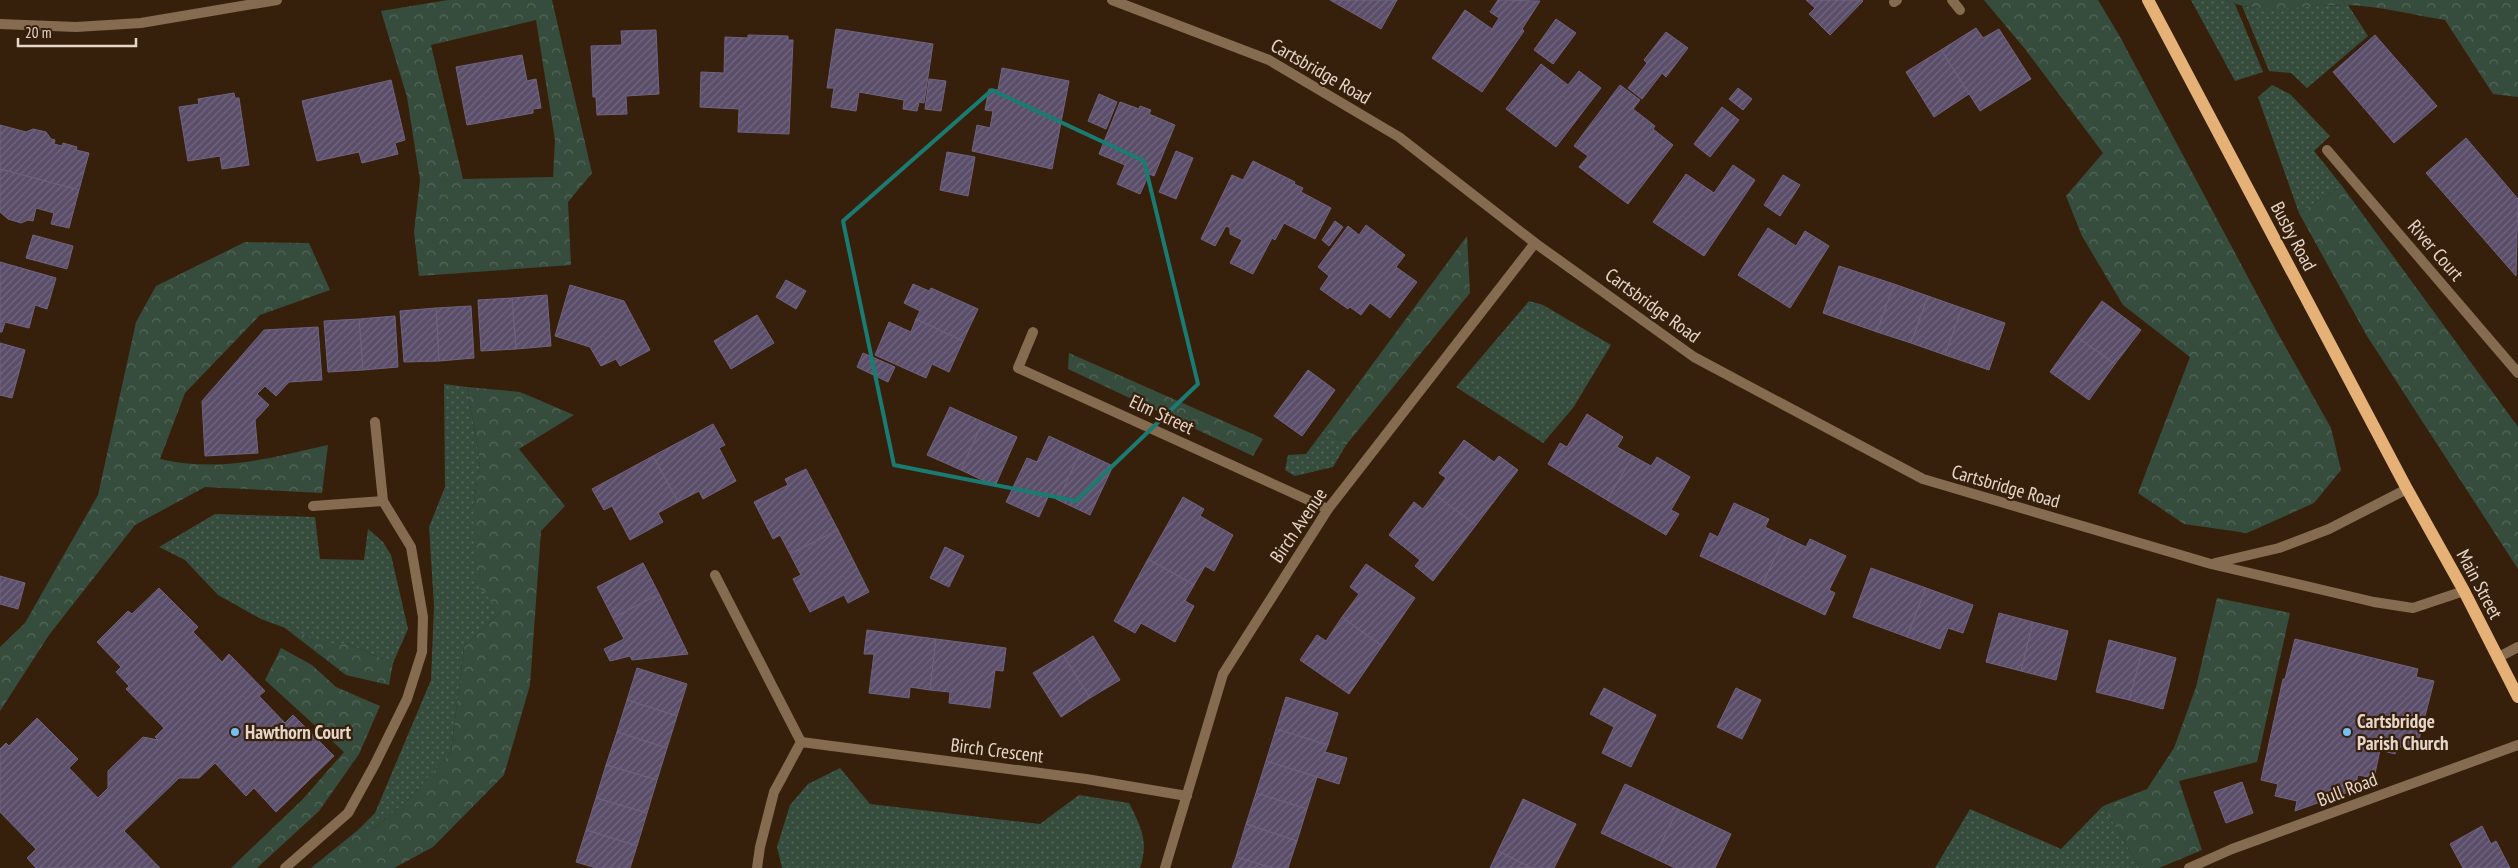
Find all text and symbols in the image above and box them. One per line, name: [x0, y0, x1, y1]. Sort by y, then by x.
scale bar: [18, 15, 135, 47]
text: 20 m: [25, 23, 51, 42]
street label: Cartsbridge Road: [1267, 33, 1375, 109]
street label: Busby Road: [2266, 197, 2322, 275]
street label: River Court: [2403, 214, 2470, 286]
street label: Cartsbridge Road: [1601, 262, 1705, 348]
street label: Elm Street: [1126, 389, 1199, 440]
street label: Cartsbridge Road: [1949, 459, 2063, 513]
street label: Birch Avenue: [1264, 483, 1332, 567]
street label: Main Street: [2452, 545, 2509, 624]
place label: Cartsbridge Parish Church: [2357, 709, 2449, 755]
place label: Hawthorn Court: [245, 720, 352, 744]
marker: Hawthorn Court: [229, 726, 241, 738]
marker: Cartsbridge Parish Church: [2341, 726, 2353, 738]
street label: Birch Crescent: [949, 732, 1045, 768]
street label: Bull Road: [2314, 767, 2380, 811]

